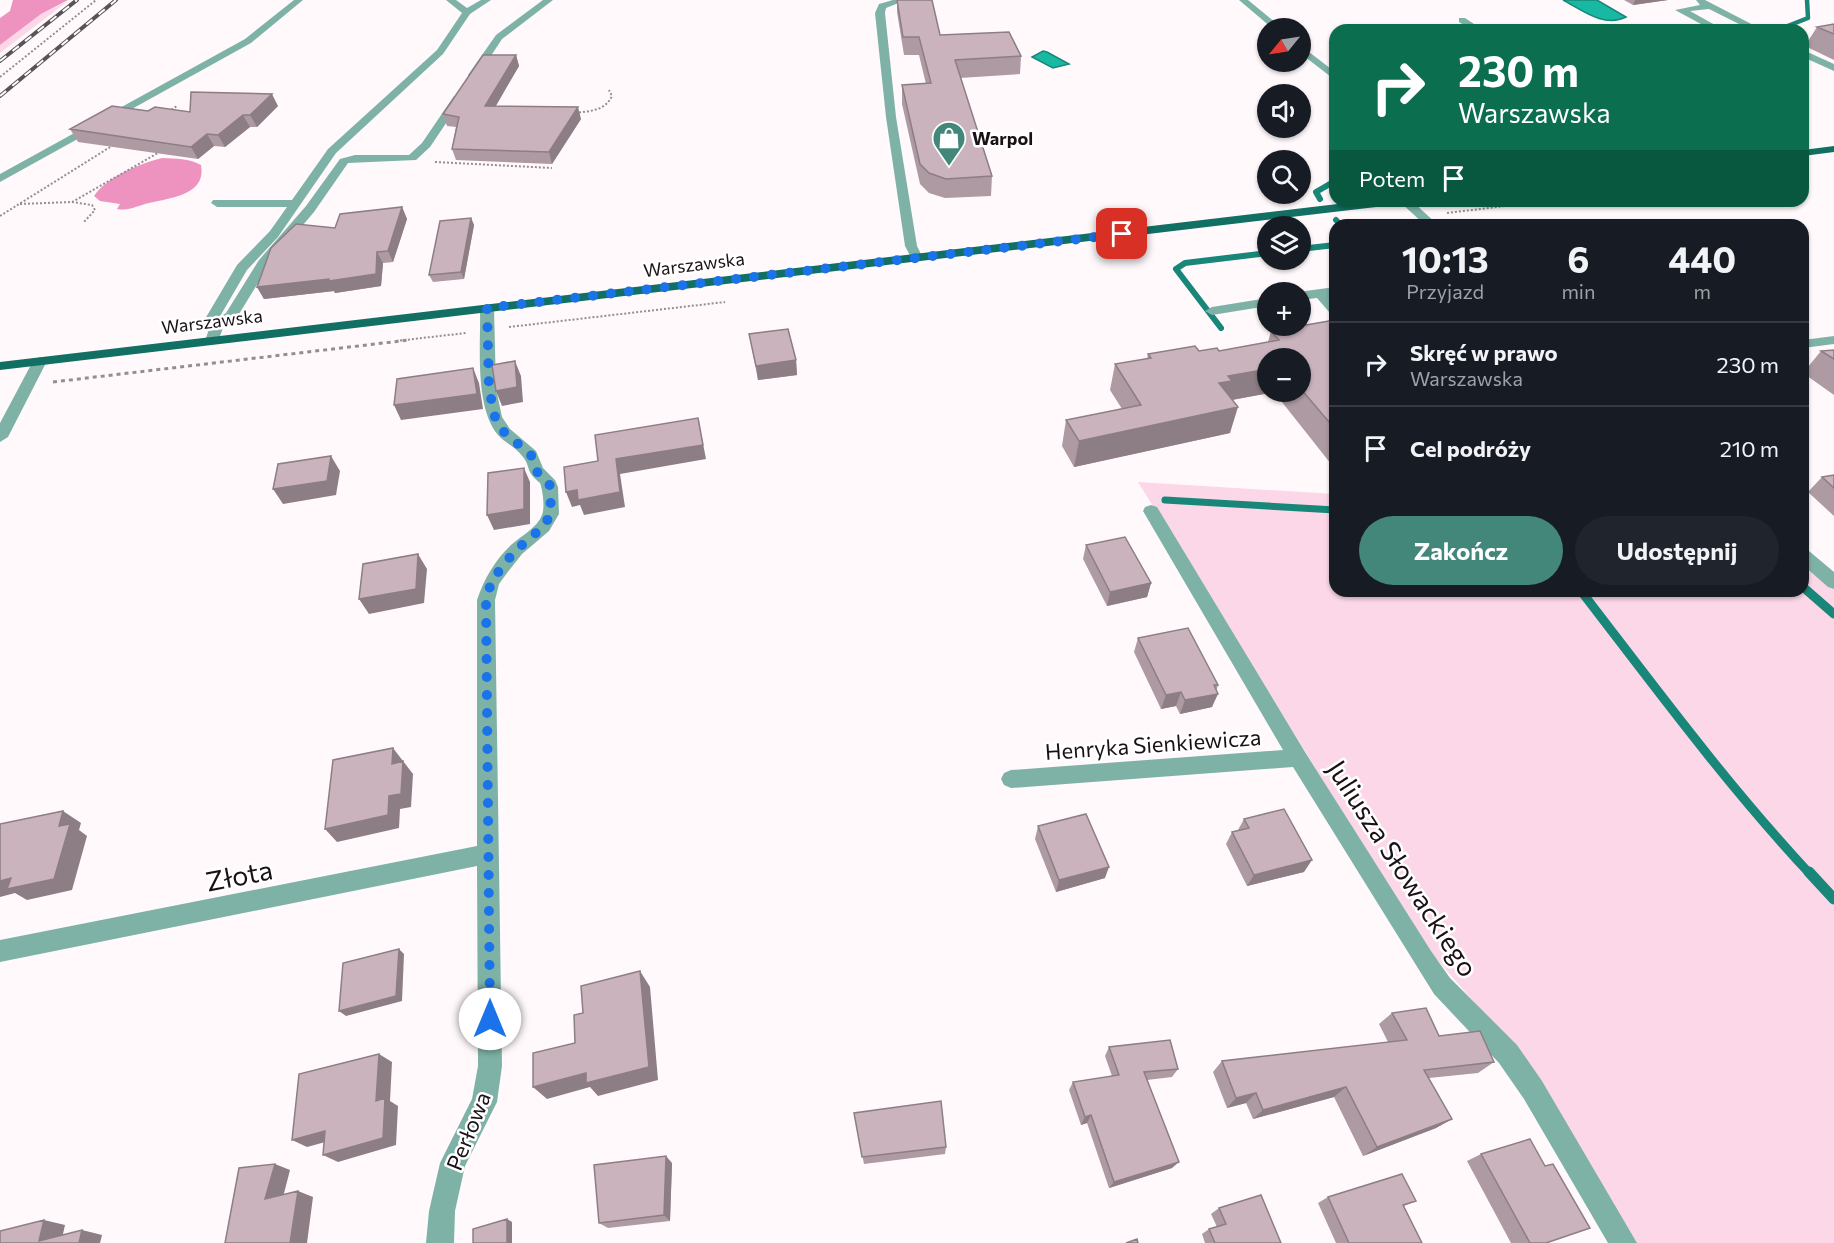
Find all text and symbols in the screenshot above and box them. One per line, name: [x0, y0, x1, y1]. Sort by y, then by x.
north arrow: [1257, 18, 1311, 72]
map controls: [1257, 18, 1311, 402]
text: 230 m: [1458, 44, 1579, 96]
icon: right: [1359, 48, 1437, 126]
button: sound: [1257, 84, 1311, 138]
text: Warszawska: [1458, 96, 1611, 129]
shop icon: Warpol: [931, 120, 967, 167]
place label: Warpol: [972, 127, 1033, 149]
button: search: [1257, 150, 1311, 204]
icon: arrive: [1437, 162, 1470, 195]
text: Potem: [1359, 165, 1425, 192]
pin: [1096, 208, 1147, 259]
button: layers: [1257, 216, 1311, 270]
icon: arrive: [1105, 217, 1138, 250]
text: 10:13: [1402, 236, 1489, 280]
text: 6: [1567, 236, 1590, 280]
text: 440: [1668, 236, 1736, 280]
street label: Warszawska: [642, 247, 746, 281]
text: Przyjazd: [1406, 279, 1484, 303]
text: min: [1561, 279, 1595, 303]
text: m: [1693, 279, 1711, 303]
button: +: [1257, 282, 1311, 336]
street label: Warszawska: [160, 304, 264, 338]
text: Skręć w prawo: [1410, 339, 1558, 366]
button: −: [1257, 348, 1311, 402]
icon: right: [1359, 348, 1392, 381]
text: 230 m: [1716, 351, 1779, 378]
text: Warszawska: [1410, 366, 1523, 390]
icon: arrive: [1359, 432, 1392, 465]
text: Cel podróży: [1410, 435, 1531, 462]
text: 210 m: [1720, 435, 1779, 462]
button: Zakończ: [1359, 516, 1563, 585]
button: Udostępnij: [1575, 516, 1779, 585]
street label: Henryka Sienkiewicza: [1044, 723, 1262, 765]
street label: Juliusza Słowackiego: [1321, 754, 1485, 982]
street label: Złota: [203, 852, 275, 898]
position arrow: [458, 987, 522, 1051]
street label: Perłowa: [440, 1088, 496, 1174]

